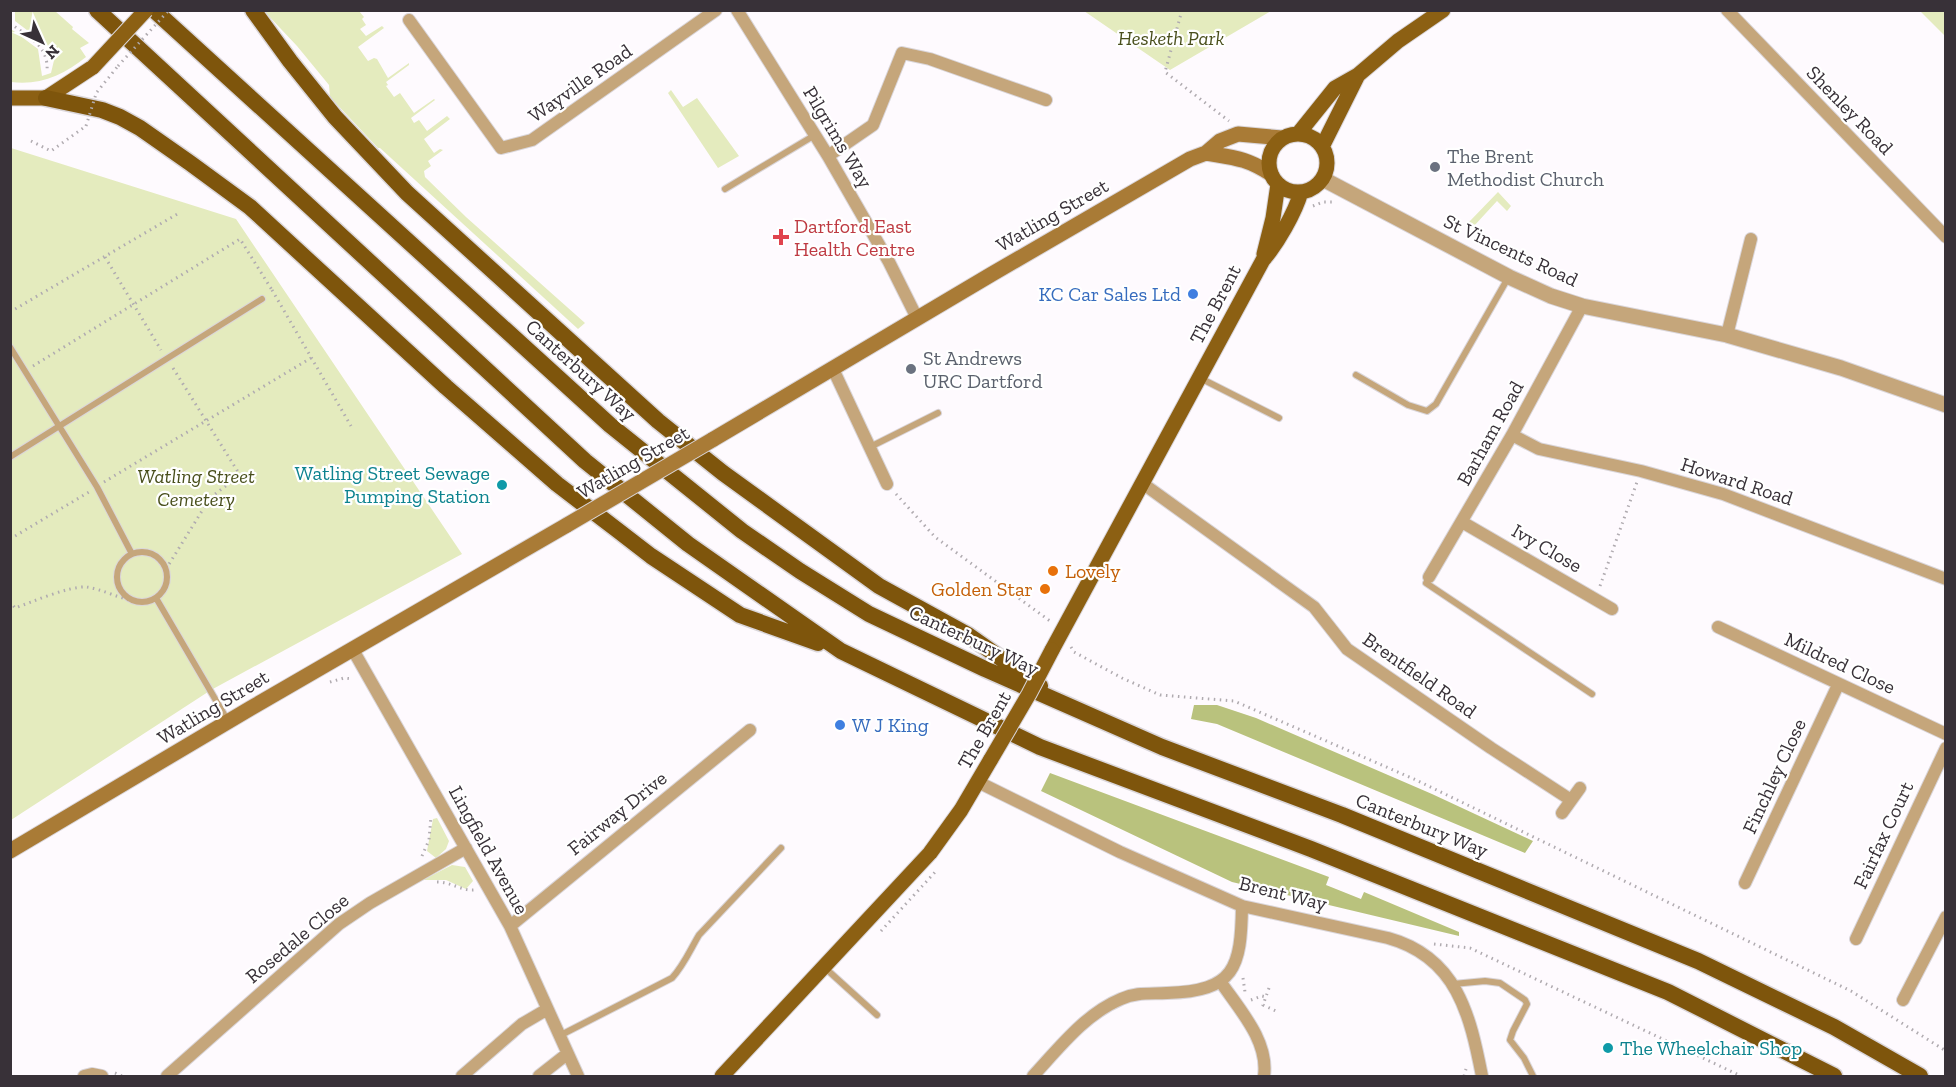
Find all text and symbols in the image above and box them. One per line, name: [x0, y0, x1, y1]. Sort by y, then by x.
north arrow: [12, 12, 72, 72]
park label: Hesketh Park: [1118, 26, 1224, 50]
street label: Wayville Road: [524, 39, 636, 127]
text: N: [41, 41, 63, 63]
street label: Shenley Road: [1802, 61, 1898, 159]
street label: Pilgrims Way: [798, 82, 878, 193]
place label: The Brent Methodist Church: [1447, 144, 1605, 191]
marker: The Brent Methodist Church: [1428, 160, 1442, 174]
street label: Watling Street: [992, 173, 1113, 257]
street label: St Vincents Road: [1440, 208, 1582, 292]
place label: Dartford East Health Centre: [794, 214, 915, 261]
marker: Dartford East Health Centre: [772, 228, 790, 246]
street label: The Brent: [1184, 260, 1246, 348]
place label: KC Car Sales Ltd: [1039, 282, 1181, 306]
marker: KC Car Sales Ltd: [1186, 287, 1200, 301]
street label: Canterbury Way: [521, 314, 642, 426]
place label: St Andrews URC Dartford: [923, 346, 1042, 393]
marker: St Andrews URC Dartford: [904, 362, 918, 376]
street label: Barham Road: [1451, 377, 1529, 489]
street label: Watling Street: [573, 420, 694, 504]
street label: Howard Road: [1678, 452, 1796, 510]
place label: Watling Street Sewage Pumping Station: [295, 461, 491, 508]
park label: Watling Street Cemetery: [137, 464, 255, 511]
marker: Watling Street Sewage Pumping Station: [495, 478, 509, 492]
street label: Ivy Close: [1508, 518, 1586, 578]
place label: Lovely: [1065, 559, 1121, 583]
marker: Lovely: [1046, 564, 1060, 578]
place label: Golden Star: [931, 577, 1033, 601]
marker: Golden Star: [1038, 582, 1052, 596]
street label: Canterbury Way: [905, 599, 1043, 681]
street label: Brentfield Road: [1358, 627, 1482, 723]
street label: Mildred Close: [1781, 627, 1899, 699]
street label: Watling Street: [153, 664, 273, 750]
street label: The Brent: [952, 686, 1016, 773]
place label: W J King: [852, 713, 929, 737]
street label: Finchley Close: [1737, 715, 1811, 837]
marker: W J King: [833, 718, 847, 732]
street label: Fairway Drive: [563, 766, 671, 860]
street label: Fairfax Court: [1848, 777, 1919, 892]
street label: Lingfield Avenue: [444, 782, 534, 918]
street label: Canterbury Way: [1352, 788, 1492, 863]
street label: Brent Way: [1236, 870, 1330, 916]
street label: Rosedale Close: [241, 888, 353, 988]
place label: The Wheelchair Shop: [1620, 1036, 1802, 1060]
marker: The Wheelchair Shop: [1601, 1041, 1615, 1055]

